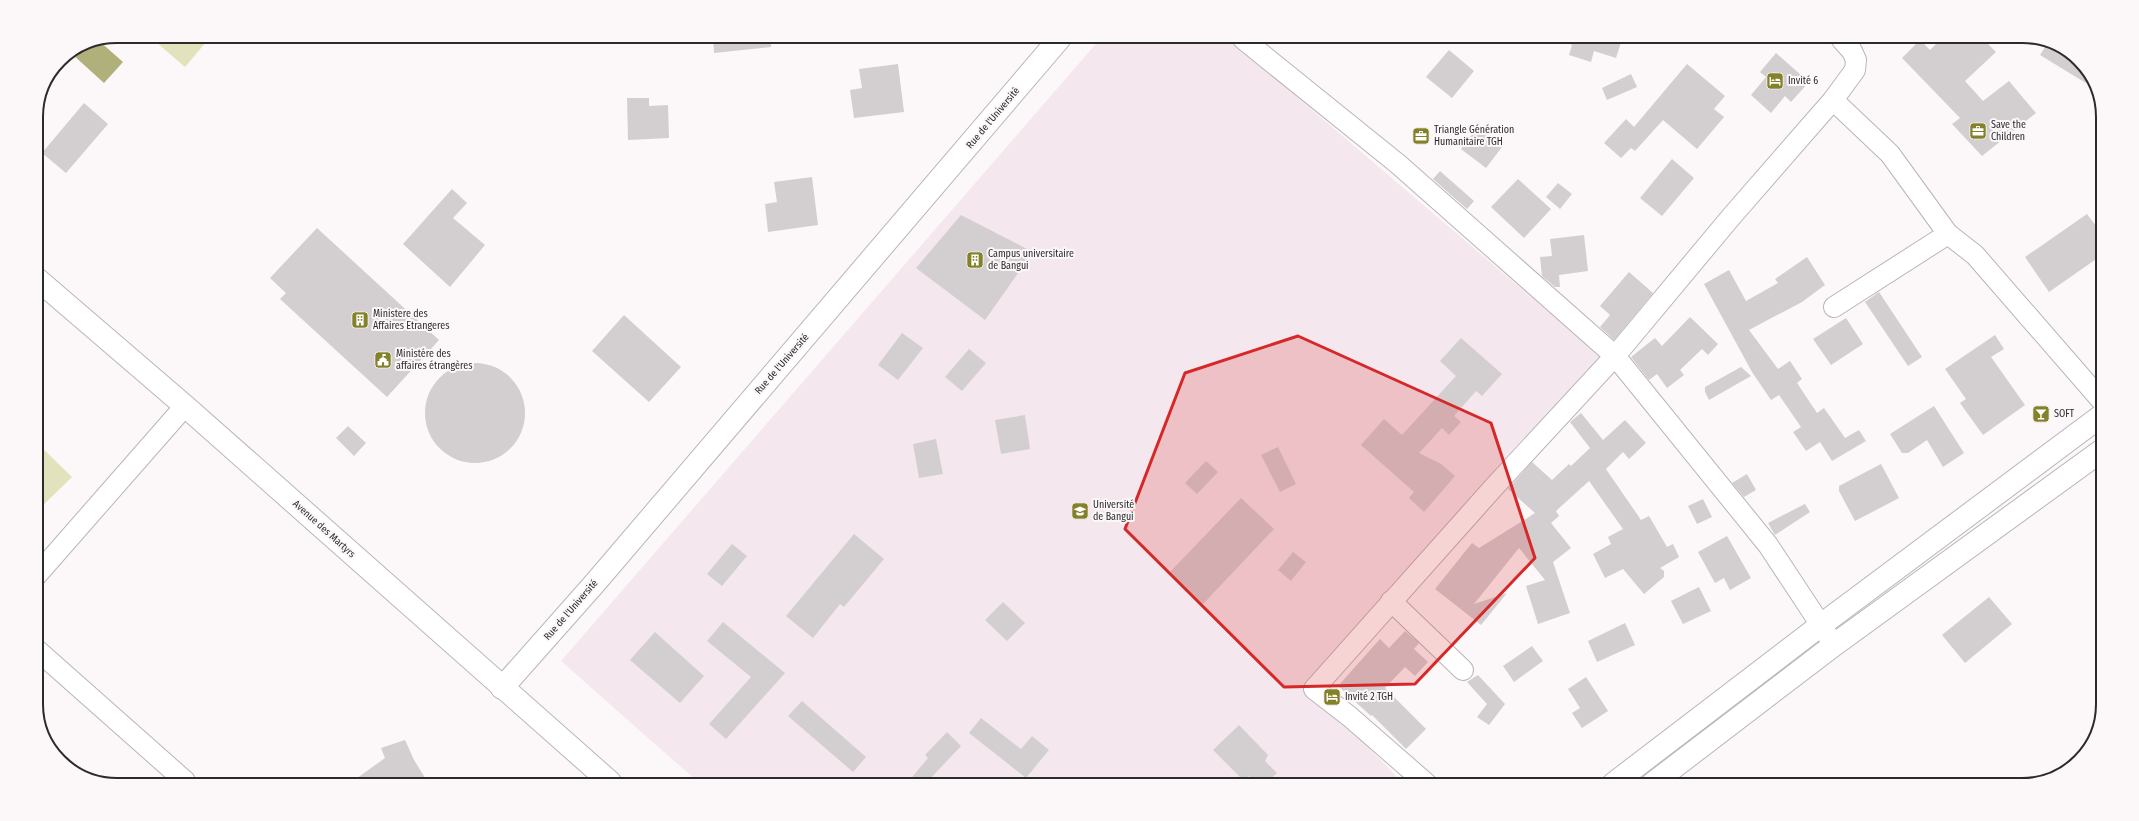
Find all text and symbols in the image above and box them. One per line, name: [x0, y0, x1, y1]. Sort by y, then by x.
hotel icon: Invité 6: [1765, 71, 1785, 91]
place label: Invité 6: [1788, 75, 1818, 87]
street label: Rue de l'Université: [964, 85, 1022, 151]
place label: Save the Children: [1991, 119, 2026, 143]
office icon: Save the Children: [1968, 121, 1988, 141]
place label: Triangle Génération Humanitaire TGH: [1434, 124, 1514, 148]
office icon: Triangle Génération Humanitaire TGH: [1411, 126, 1431, 146]
place label: Campus universitaire de Bangui: [988, 248, 1074, 272]
building icon: Campus universitaire de Bangui: [965, 250, 985, 270]
place label: Ministere des Affaires Etrangeres: [373, 308, 449, 332]
building icon: Ministere des Affaires Etrangeres: [350, 310, 370, 330]
street label: Rue de l'Université: [752, 331, 812, 397]
place label: Ministére des affaires étrangères: [396, 348, 472, 372]
public building icon: Ministére des affaires étrangères: [373, 350, 393, 370]
bar icon: SOFT: [2031, 404, 2051, 424]
place label: SOFT: [2054, 408, 2075, 420]
street label: Avenue des Martyrs: [290, 498, 358, 560]
place label: Université de Bangui: [1093, 499, 1134, 523]
school or university icon: Université de Bangui: [1070, 501, 1090, 521]
street label: Rue de l'Université: [541, 577, 601, 643]
hotel icon: Invité 2 TGH: [1322, 687, 1342, 707]
place label: Invité 2 TGH: [1345, 691, 1393, 703]

